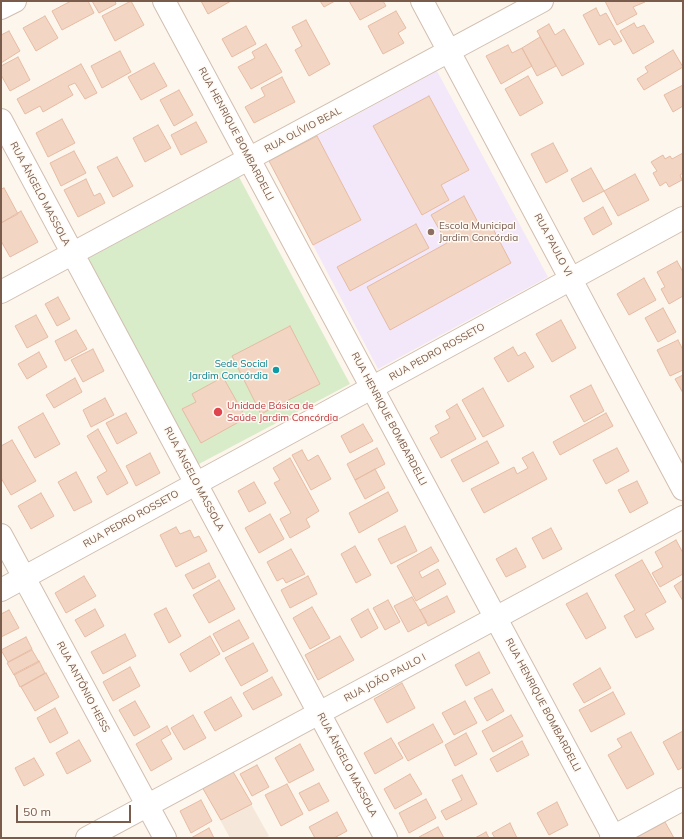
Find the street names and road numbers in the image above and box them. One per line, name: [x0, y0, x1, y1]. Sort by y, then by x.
street label: RUA HENRIQUE BOMBARDELLI: [196, 65, 276, 203]
street label: RUA OLÍVIO BEAL: [263, 105, 343, 155]
street label: RUA ÂNGELO MASSOLA: [7, 140, 73, 248]
street label: RUA PAULO VI: [531, 211, 575, 279]
street label: RUA PEDRO ROSSETO: [387, 321, 487, 383]
street label: RUA HENRIQUE BOMBARDELLI: [349, 350, 429, 488]
street label: RUA ÂNGELO MASSOLA: [161, 425, 227, 533]
street label: RUA PEDRO ROSSETO: [81, 488, 181, 550]
street label: RUA HENRIQUE BOMBARDELLI: [503, 636, 583, 774]
street label: RUA ANTÔNIO HEISS: [54, 639, 112, 735]
street label: RUA JOÃO PAULO I: [342, 651, 428, 705]
street label: RUA ÂNGELO MASSOLA: [314, 711, 380, 819]

